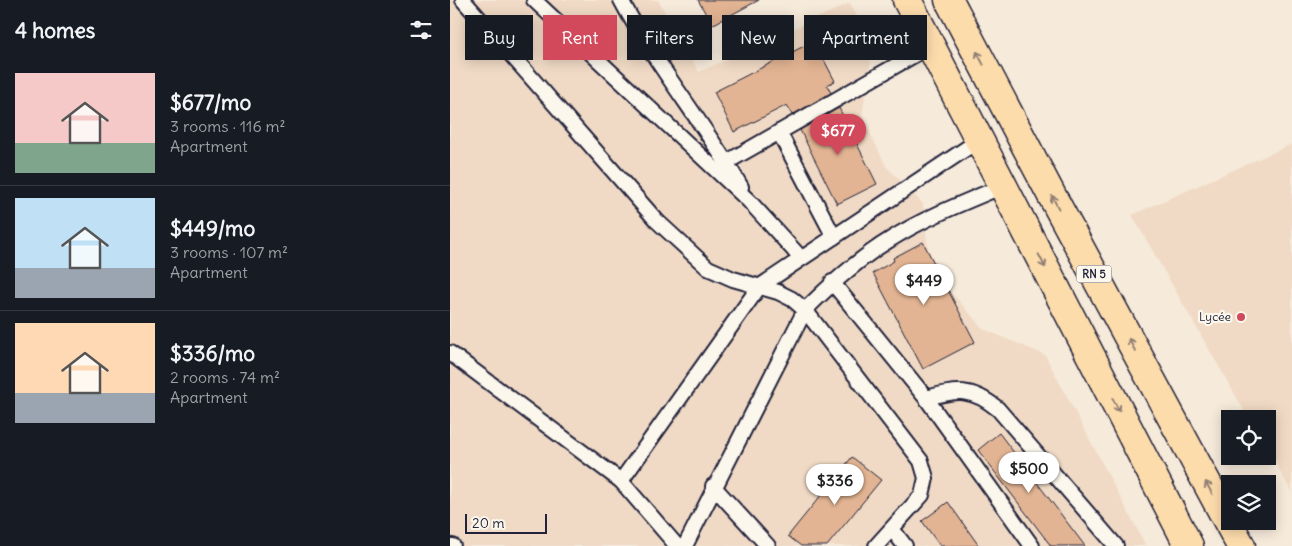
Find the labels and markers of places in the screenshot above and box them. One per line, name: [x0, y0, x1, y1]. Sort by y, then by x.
pin: $677: [808, 114, 868, 156]
pin: $449: [894, 264, 954, 306]
place label: Lycée: [1199, 309, 1231, 324]
marker: Lycée: [1235, 311, 1247, 323]
pin: $500: [999, 452, 1059, 494]
pin: $336: [805, 464, 865, 506]

